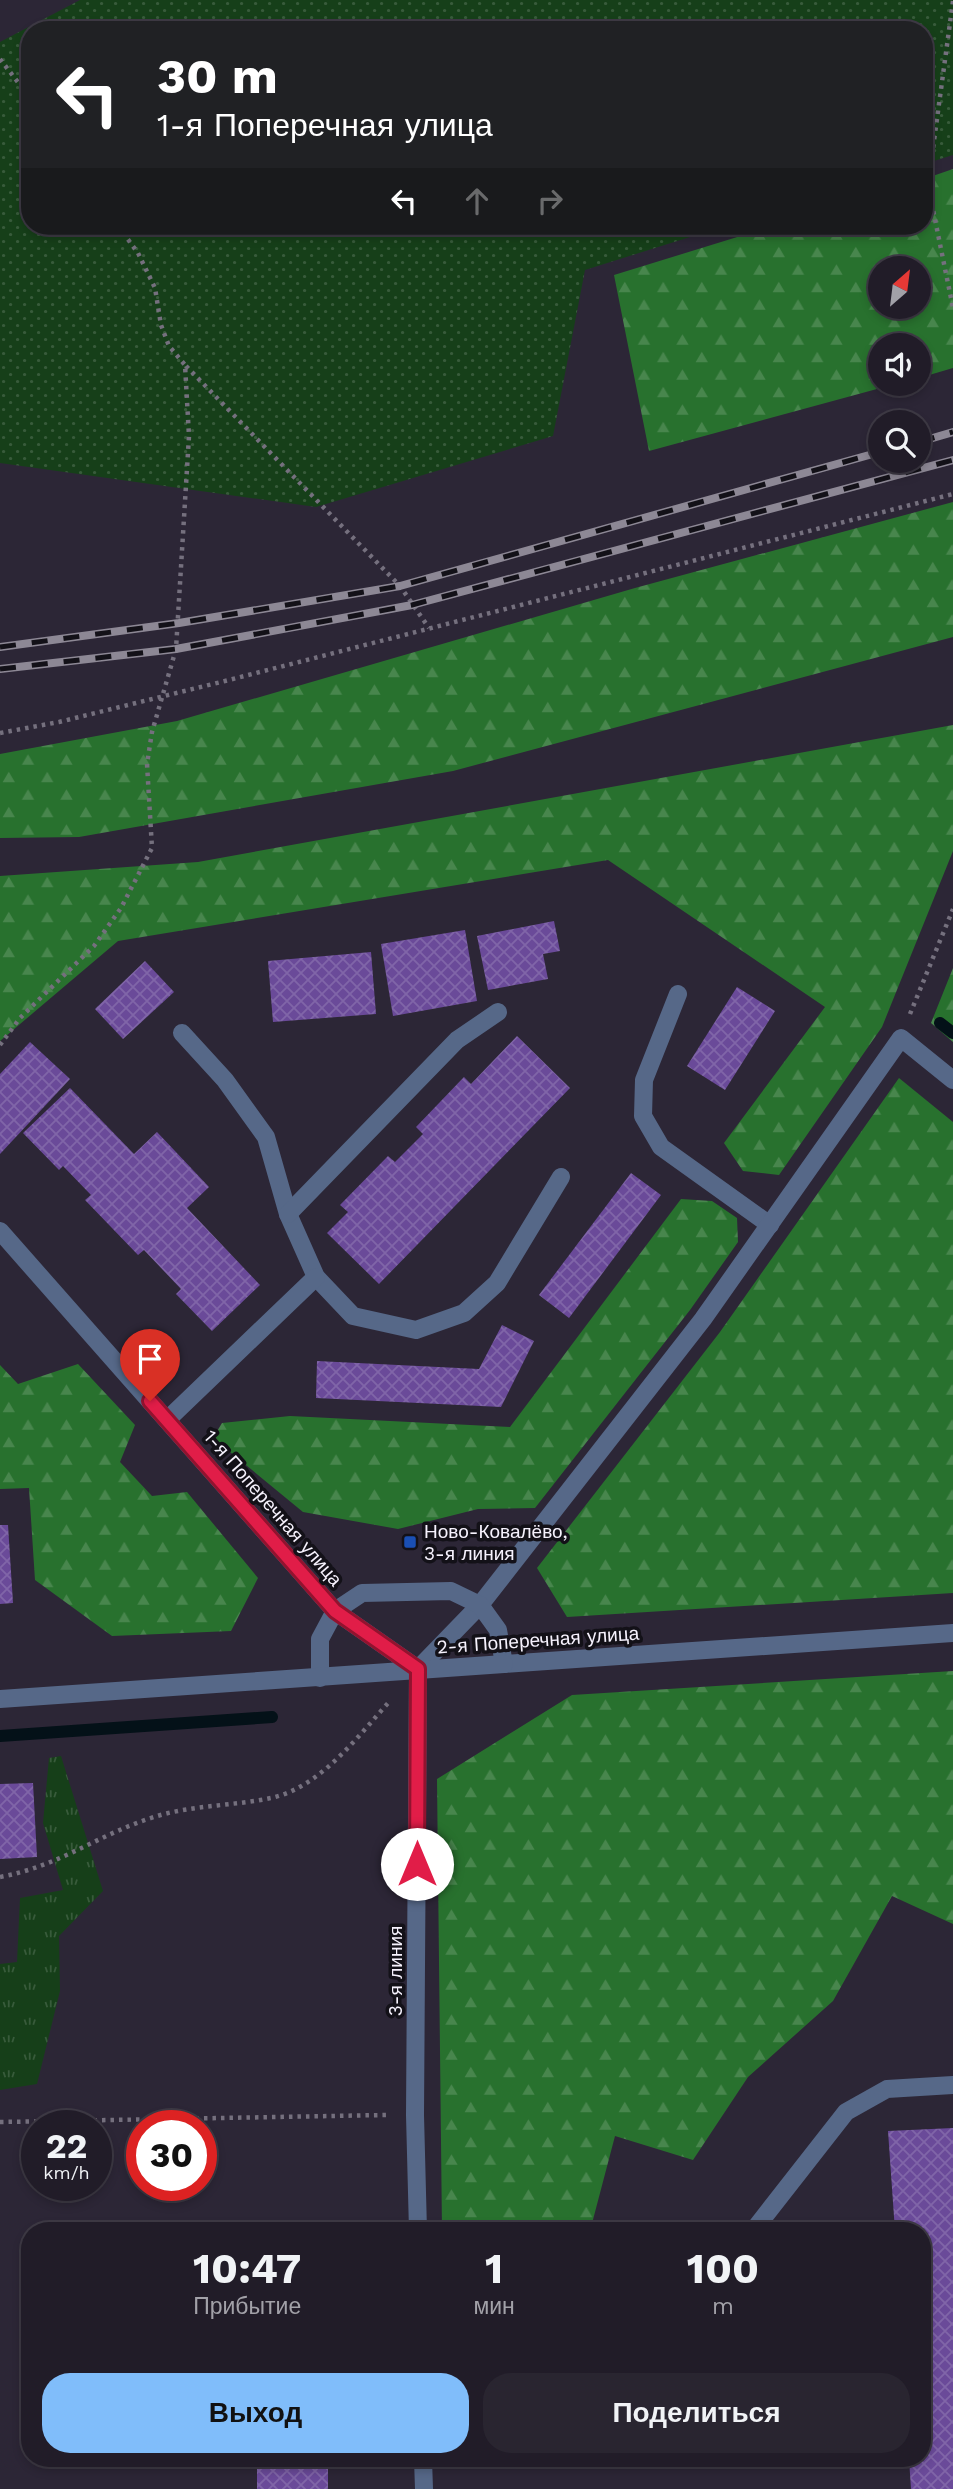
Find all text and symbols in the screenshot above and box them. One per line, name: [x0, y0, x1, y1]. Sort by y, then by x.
text: 30 m: [157, 47, 278, 105]
icon: left: [42, 49, 133, 140]
text: 1-я Поперечная улица: [157, 106, 493, 144]
icon: left: [385, 182, 423, 220]
icon: ahead: [458, 182, 496, 220]
icon: right: [531, 182, 569, 220]
north arrow: [868, 256, 931, 318]
map controls: [868, 256, 931, 473]
button: sound: [868, 333, 931, 396]
button: search: [868, 410, 931, 473]
pin: [120, 1329, 180, 1401]
icon: arrive: [131, 1340, 169, 1378]
street label: 1-я Поперечная улица: [199, 1425, 347, 1591]
place label: Ново-Ковалёво, 3-я линия: [424, 1520, 568, 1565]
marker: Ново-Ковалёво, 3-я линия: [402, 1534, 418, 1550]
street label: 2-я Поперечная улица: [436, 1621, 640, 1659]
position arrow: [380, 1827, 454, 1901]
street label: 3-я линия: [384, 1926, 407, 2016]
speed limit sign: 30: [126, 2110, 217, 2201]
text: 22: [46, 2125, 87, 2167]
text: km/h: [43, 2162, 90, 2183]
text: 10:47: [193, 2244, 301, 2293]
text: 1: [485, 2244, 503, 2293]
text: 100: [687, 2244, 759, 2293]
text: Прибытие: [193, 2293, 301, 2320]
text: мин: [473, 2293, 515, 2320]
text: m: [712, 2293, 734, 2320]
button: Выход: [42, 2373, 469, 2453]
button: Поделиться: [483, 2373, 910, 2453]

